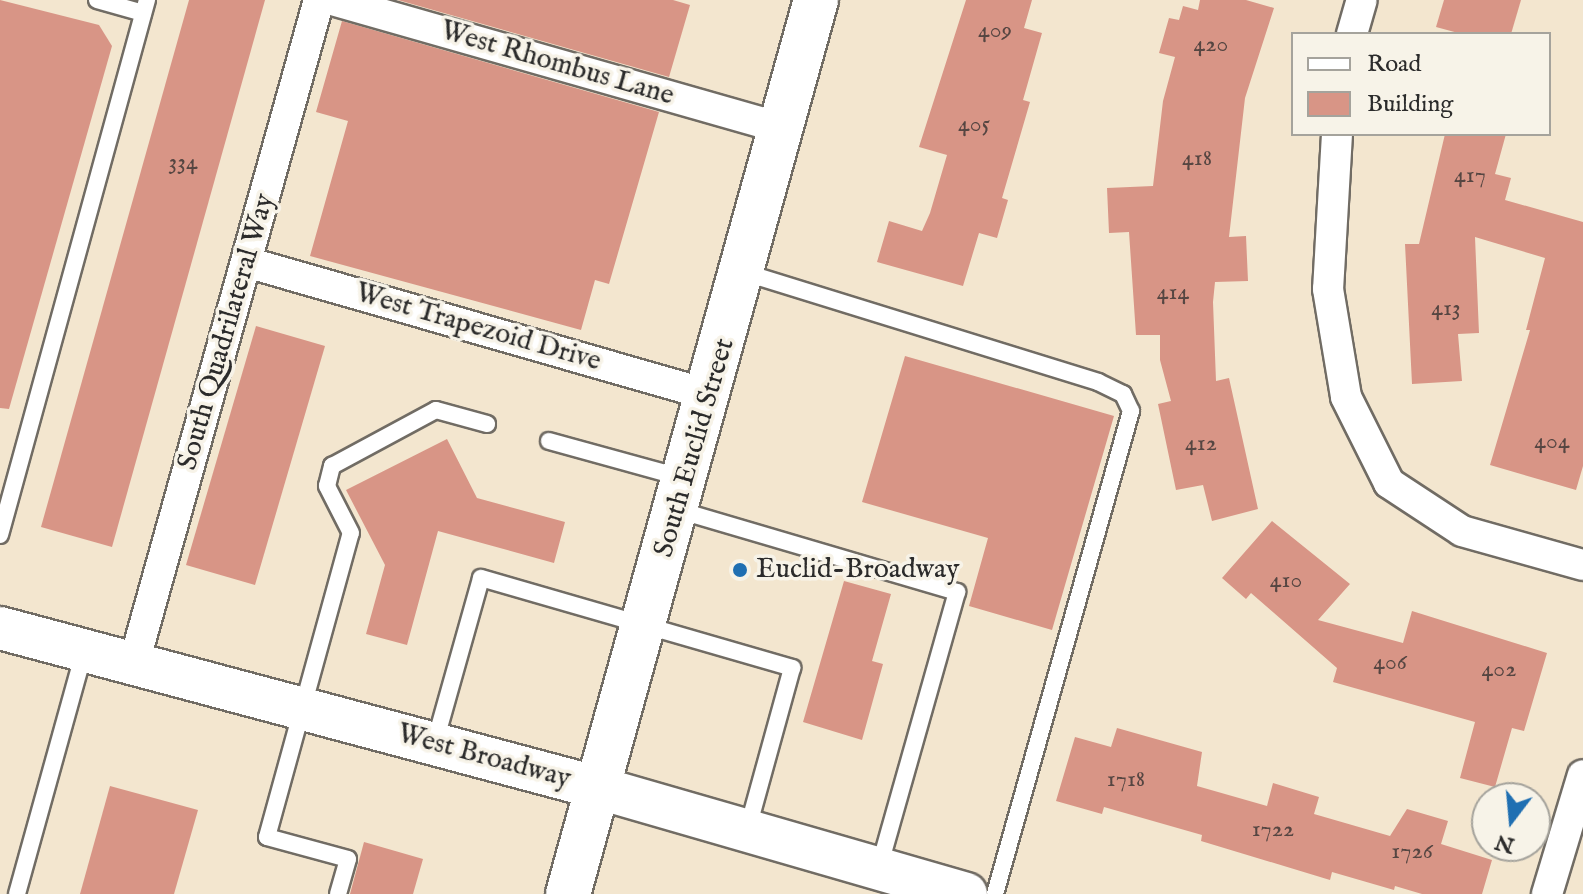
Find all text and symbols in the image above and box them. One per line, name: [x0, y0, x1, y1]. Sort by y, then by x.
street label: West Rhombus Lane: [436, 15, 678, 113]
house number: 409: [978, 17, 1012, 45]
house number: 420: [1194, 31, 1228, 59]
legend: [1291, 32, 1551, 136]
text: Road: [1367, 49, 1421, 80]
text: Building: [1367, 89, 1453, 120]
house number: 405: [958, 111, 990, 139]
house number: 418: [1182, 145, 1212, 173]
house number: 334: [168, 149, 198, 177]
house number: 417: [1454, 162, 1486, 190]
street label: South Quadrilateral Way: [171, 190, 283, 474]
street label: West Trapezoid Drive: [351, 277, 605, 379]
house number: 414: [1157, 279, 1189, 307]
house number: 413: [1431, 295, 1461, 323]
street label: South Euclid Street: [648, 335, 742, 561]
house number: 404: [1534, 428, 1570, 456]
house number: 412: [1185, 430, 1217, 458]
place label: Euclid-Broadway: [756, 553, 960, 587]
marker: Euclid-Broadway: [731, 561, 749, 579]
house number: 410: [1270, 567, 1302, 595]
house number: 406: [1373, 649, 1407, 677]
house number: 402: [1482, 656, 1516, 684]
street label: West Broadway: [394, 718, 574, 796]
house number: 1718: [1107, 766, 1145, 794]
north arrow: [1471, 782, 1551, 862]
house number: 1722: [1252, 816, 1294, 844]
text: N: [1492, 827, 1518, 859]
house number: 1726: [1391, 838, 1433, 866]

